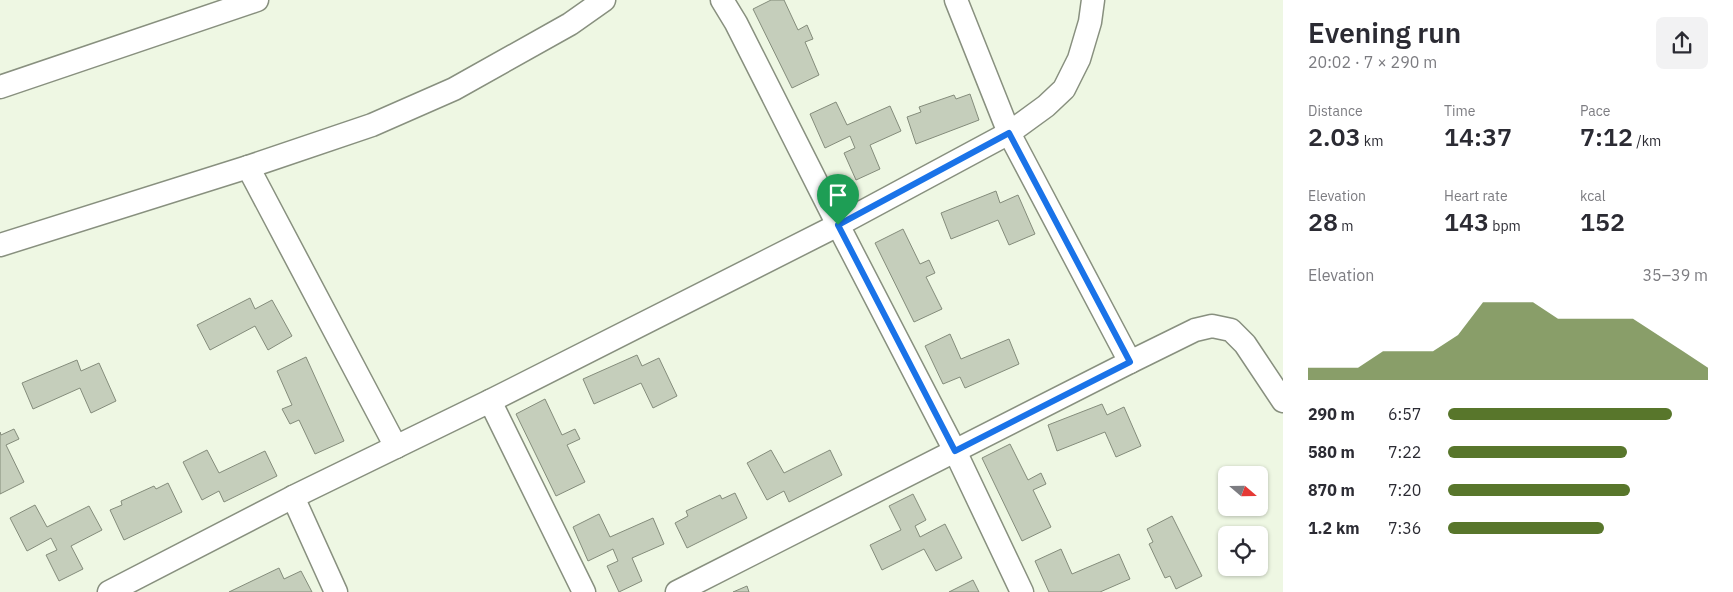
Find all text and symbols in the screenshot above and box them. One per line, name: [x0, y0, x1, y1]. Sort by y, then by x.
text: Evening run: [1308, 14, 1461, 51]
button: share: [1656, 17, 1708, 69]
text: 20:02 · 7 × 290 m: [1308, 52, 1437, 72]
text: Distance: [1308, 102, 1363, 120]
text: Time: [1444, 102, 1475, 120]
text: Pace: [1580, 102, 1610, 120]
text: 2.03: [1308, 120, 1360, 153]
text: 14:37: [1444, 120, 1512, 153]
text: 7:12: [1580, 120, 1633, 153]
text: km: [1360, 132, 1383, 150]
text: /km: [1633, 132, 1661, 150]
pin: [817, 174, 859, 225]
icon: arrive: [824, 181, 852, 209]
text: Elevation: [1308, 187, 1366, 205]
text: Heart rate: [1444, 187, 1508, 205]
text: kcal: [1580, 187, 1605, 205]
text: 28: [1308, 205, 1338, 238]
text: 143: [1444, 205, 1489, 238]
text: 152: [1580, 205, 1625, 238]
text: m: [1338, 217, 1354, 235]
text: bpm: [1489, 217, 1521, 235]
text: Elevation: [1308, 265, 1374, 285]
text: 35–39 m: [1642, 265, 1708, 285]
text: 290 m: [1308, 404, 1355, 424]
text: 6:57: [1388, 404, 1421, 424]
text: 580 m: [1308, 442, 1355, 462]
text: 7:22: [1388, 442, 1421, 462]
north arrow: [1218, 466, 1268, 516]
map controls: [1218, 466, 1268, 576]
text: 870 m: [1308, 480, 1355, 500]
text: 7:20: [1388, 480, 1421, 500]
text: 1.2 km: [1308, 518, 1359, 538]
text: 7:36: [1388, 518, 1421, 538]
button: locate: [1218, 526, 1268, 576]

